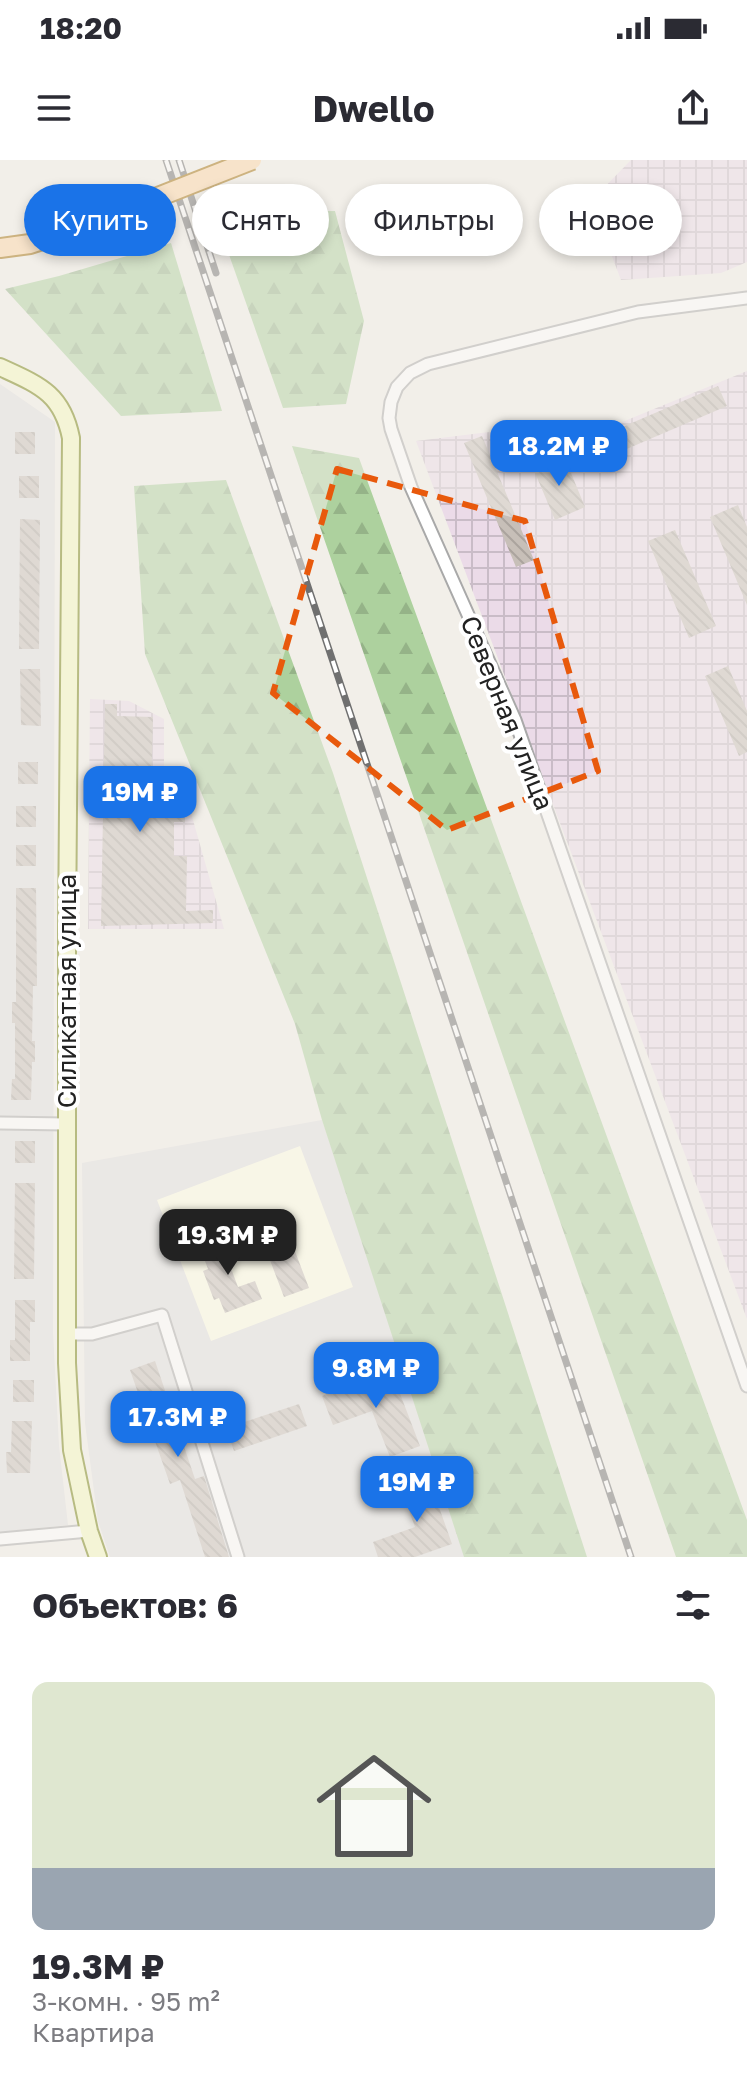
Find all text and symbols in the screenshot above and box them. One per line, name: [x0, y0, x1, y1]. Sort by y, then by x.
text: 18:20: [40, 10, 122, 46]
icon: menu: [32, 86, 76, 130]
icon: share: [671, 86, 715, 130]
text: Dwello: [312, 87, 435, 130]
chip: Купить: [24, 184, 176, 256]
chip: Снять: [192, 184, 329, 256]
chip: Фильтры: [345, 184, 523, 256]
chip: Новое: [539, 184, 682, 256]
pin: 18.2M ₽: [485, 420, 633, 488]
text: 18.2M ₽: [508, 430, 610, 461]
street label: Северная улица: [454, 611, 561, 814]
pin: 19M ₽: [84, 766, 196, 834]
text: 19M ₽: [101, 776, 179, 807]
street label: Силикатная улица: [51, 874, 82, 1108]
pin: 19.3M ₽: [154, 1209, 302, 1277]
text: 19.3M ₽: [177, 1219, 279, 1250]
pin: 9.8M ₽: [311, 1342, 441, 1410]
text: 9.8M ₽: [332, 1352, 420, 1383]
pin: 17.3M ₽: [104, 1391, 252, 1459]
text: 17.3M ₽: [129, 1401, 227, 1432]
pin: 19M ₽: [361, 1456, 473, 1524]
text: 19M ₽: [378, 1466, 456, 1497]
icon: filters: [671, 1583, 715, 1627]
text: Объектов: 6: [32, 1585, 238, 1625]
icon: home: [302, 1734, 446, 1878]
text: 19.3M ₽: [32, 1946, 164, 1986]
text: 3-комн. · 95 m²: [32, 1986, 220, 2017]
text: Квартира: [32, 2017, 155, 2048]

